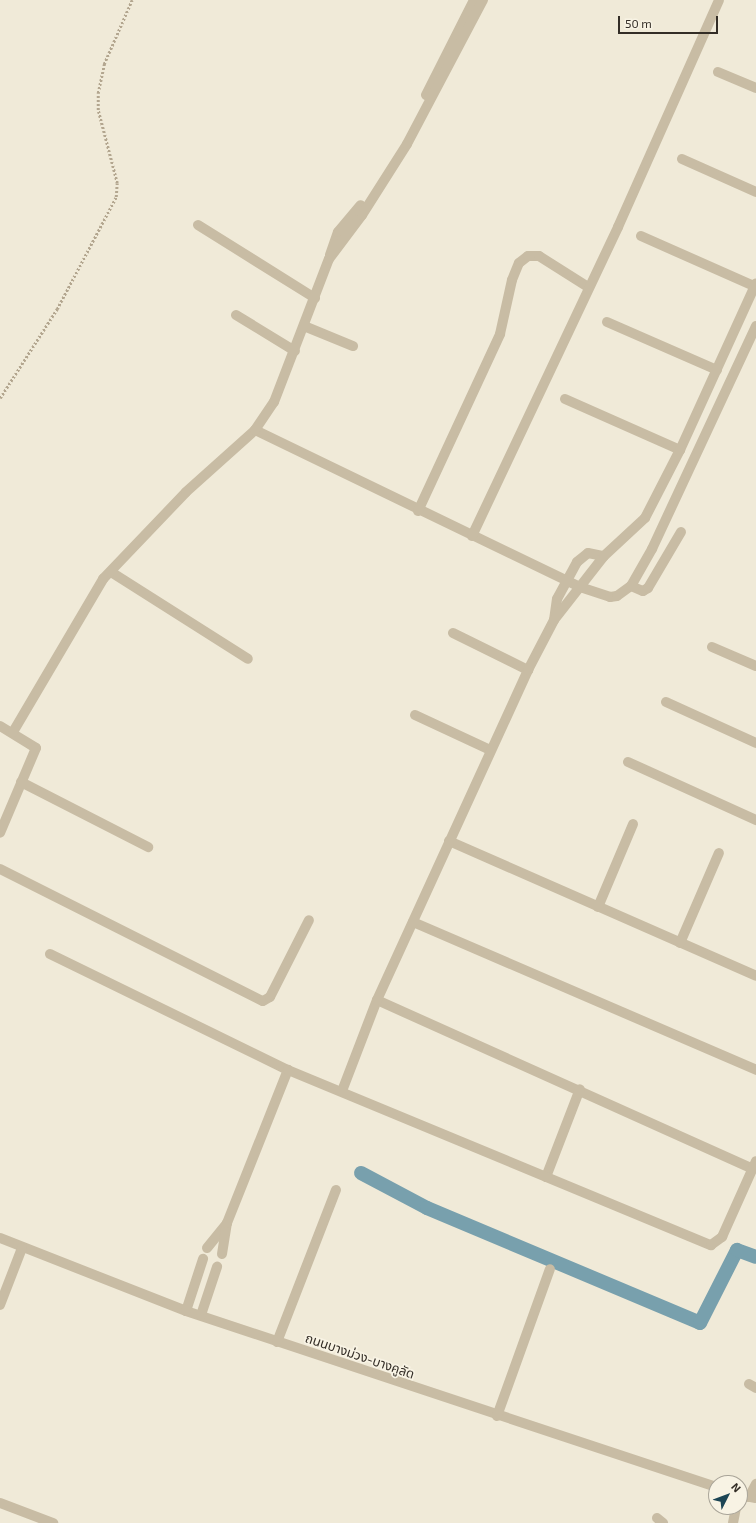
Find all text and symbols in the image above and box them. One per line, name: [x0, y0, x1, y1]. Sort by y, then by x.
scale bar: [620, 8, 720, 34]
text: 50 m: [625, 16, 652, 30]
street label: ถนนบางม่วง-บางคูลัด: [303, 1330, 417, 1382]
north arrow: [708, 1475, 748, 1515]
text: N: [729, 1480, 744, 1495]

